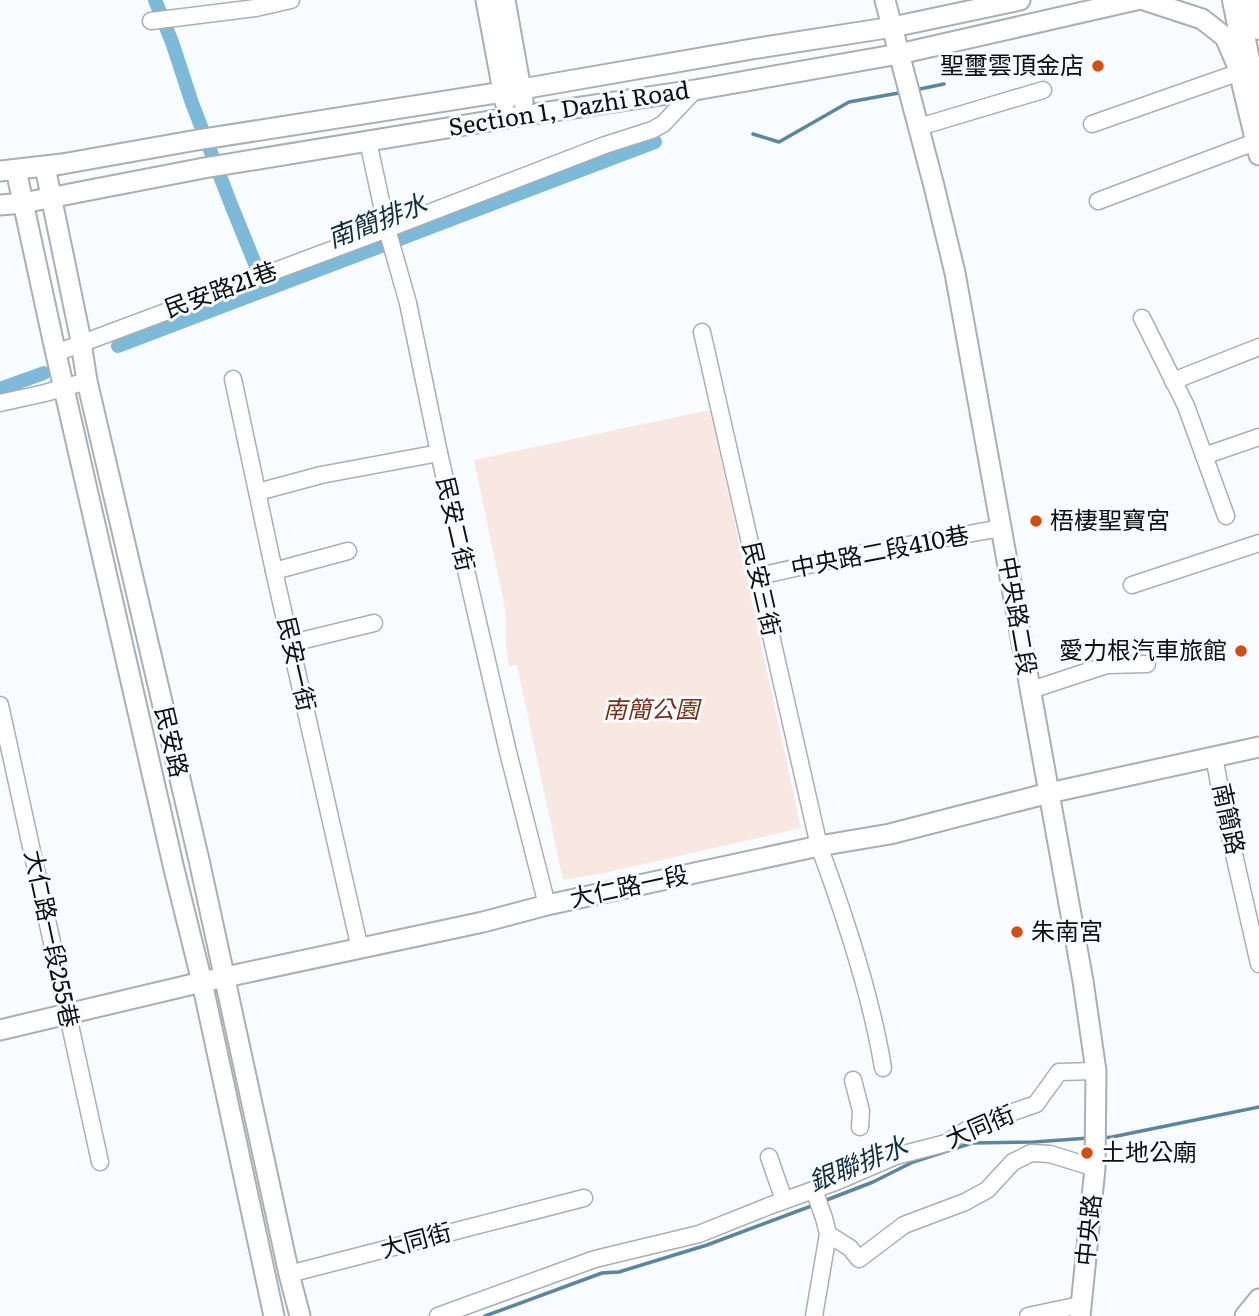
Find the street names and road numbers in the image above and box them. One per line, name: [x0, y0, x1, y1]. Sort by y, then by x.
street label: Section 1, Dazhi Road: [446, 70, 692, 143]
street label: 民安路21巷: [159, 251, 282, 324]
street label: 民安二街: [430, 473, 485, 574]
street label: 中央路二段410巷: [787, 515, 972, 584]
street label: 民安三街: [736, 538, 791, 639]
street label: 中央路二段: [992, 553, 1047, 678]
street label: 民安一街: [271, 613, 326, 714]
street label: 民安路: [148, 702, 199, 780]
street label: 南簡路: [1206, 780, 1255, 857]
street label: 大仁路一段255巷: [18, 847, 89, 1030]
street label: 大仁路一段: [566, 855, 691, 914]
street label: 大同街: [939, 1095, 1019, 1155]
street label: 中央路: [1065, 1192, 1108, 1267]
street label: 大同街: [376, 1212, 455, 1265]

